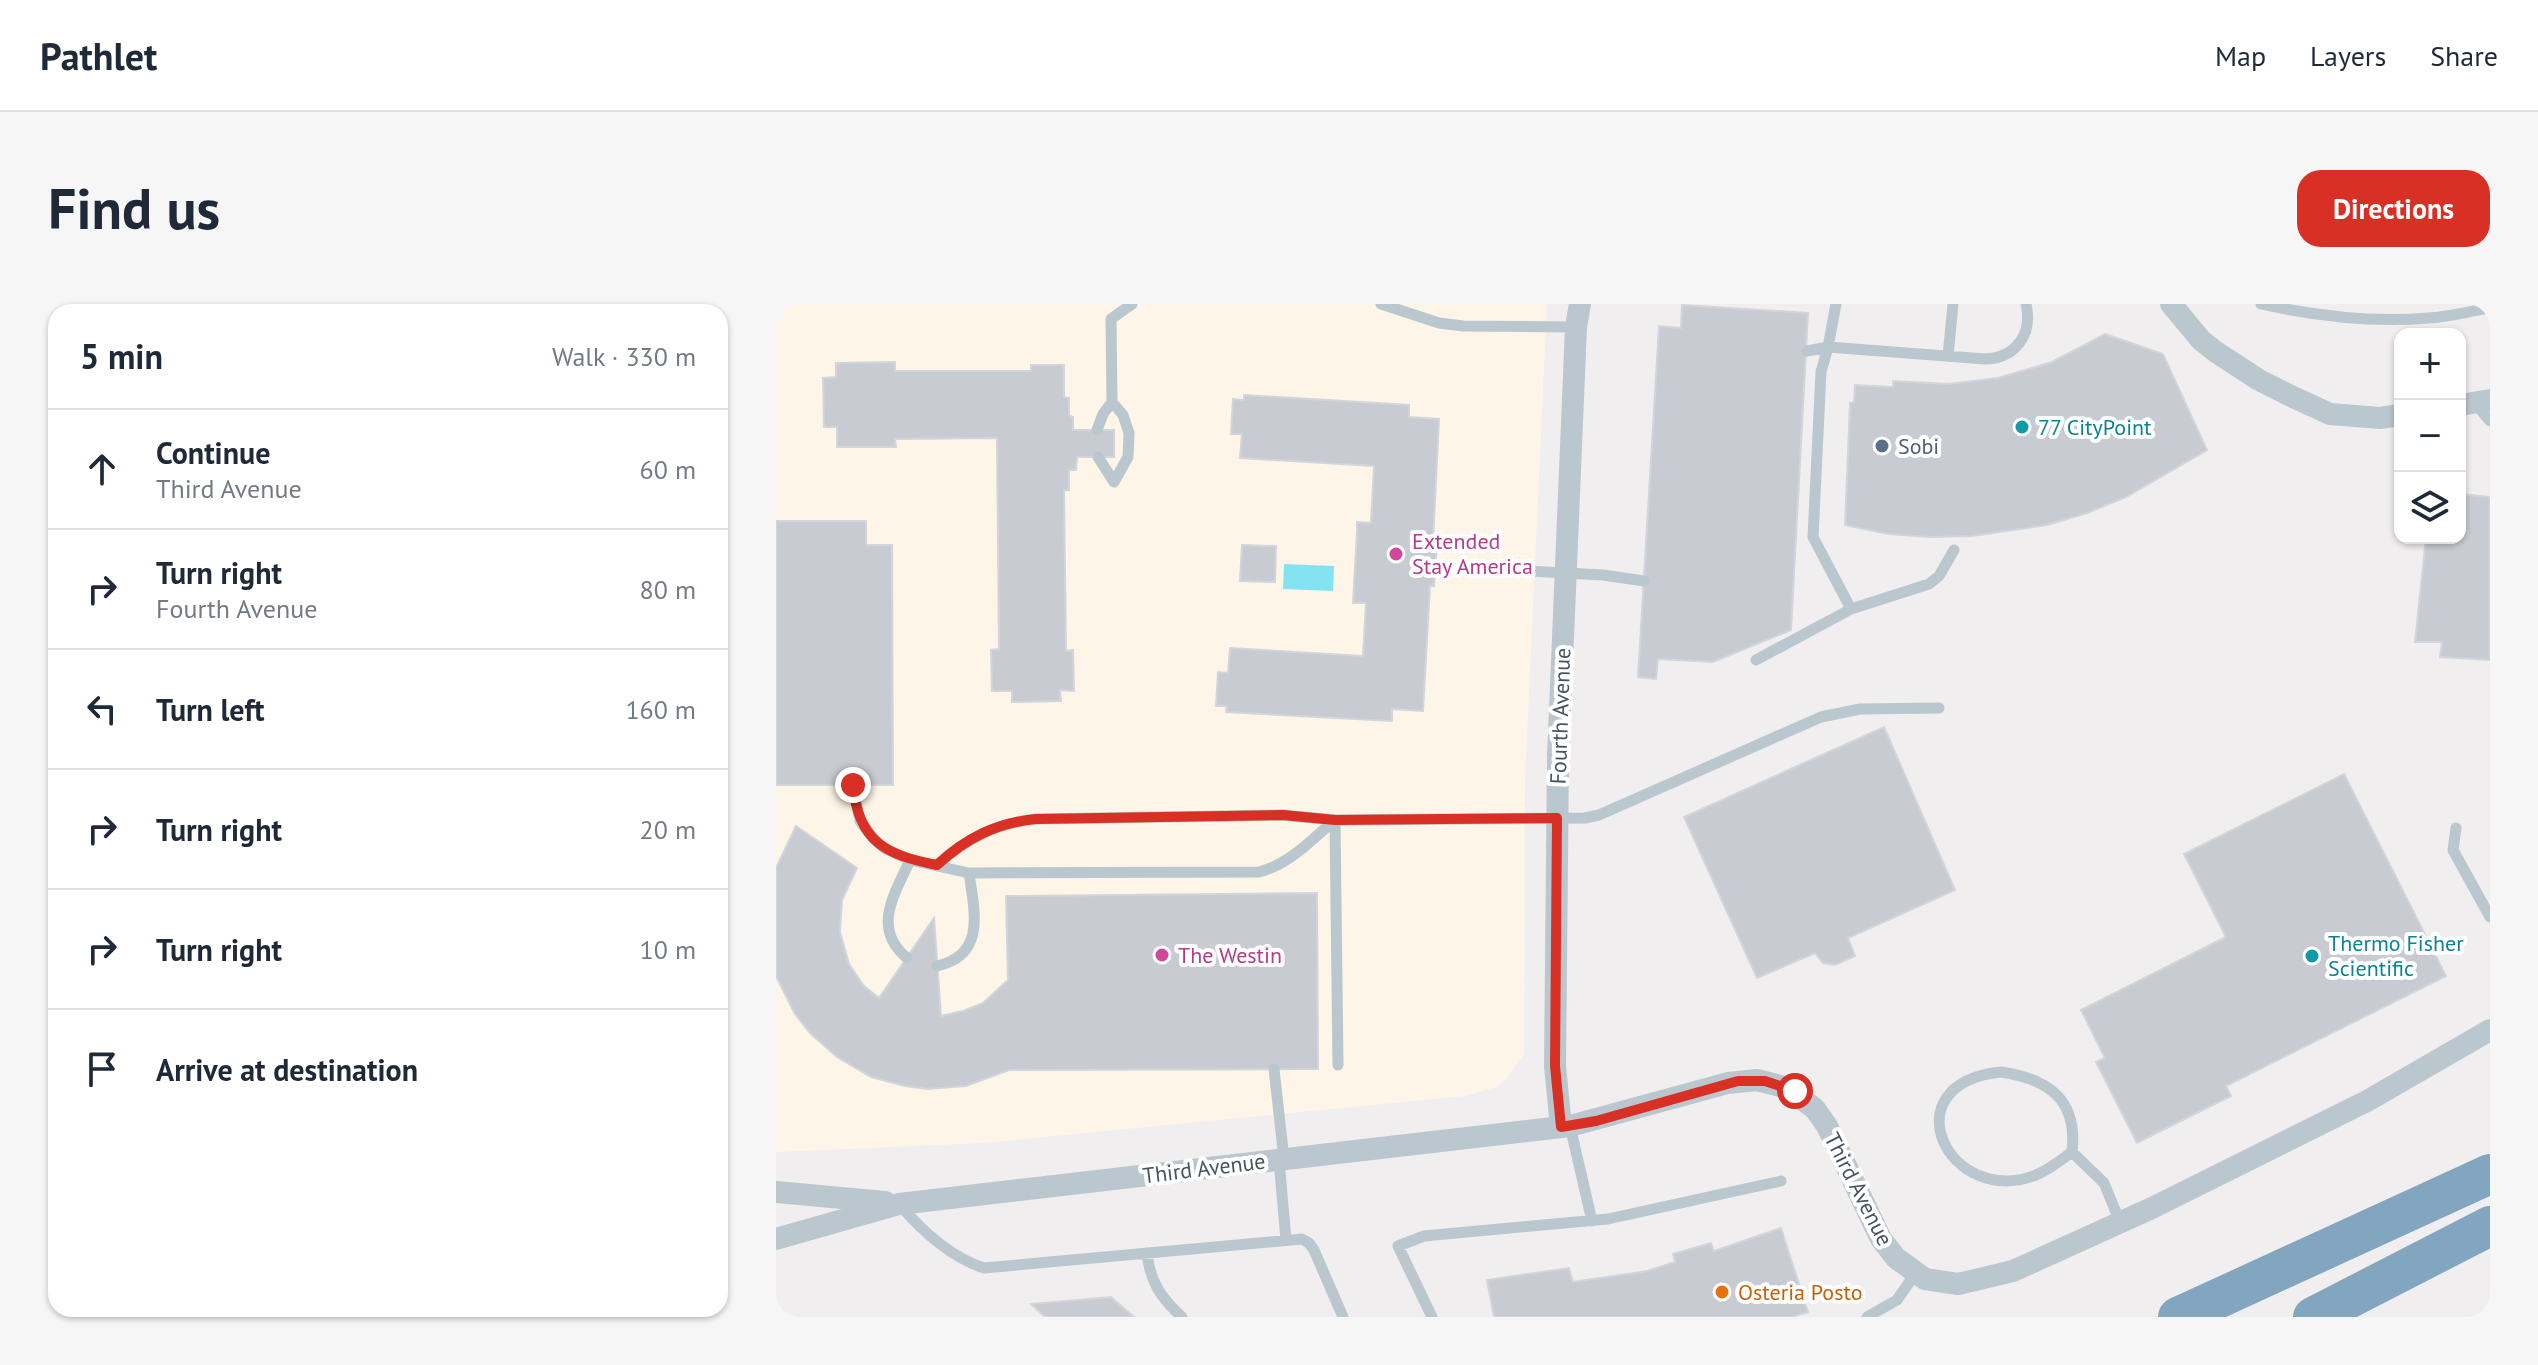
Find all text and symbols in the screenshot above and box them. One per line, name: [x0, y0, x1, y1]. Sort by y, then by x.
text: Pathlet: [40, 31, 157, 80]
text: Map: [2215, 37, 2266, 74]
text: Layers: [2310, 37, 2386, 74]
text: Share: [2430, 37, 2498, 74]
button: Directions: [2297, 170, 2490, 247]
text: Find us: [48, 172, 220, 244]
map controls: [2394, 328, 2466, 544]
button: +: [2394, 328, 2466, 400]
text: 5 min: [80, 334, 163, 378]
text: Walk · 330 m: [552, 340, 696, 373]
button: −: [2394, 400, 2466, 472]
place label: 77 CityPoint: [2038, 413, 2152, 441]
marker: 77 CityPoint: [2013, 418, 2031, 436]
place label: Sobi: [1898, 432, 1939, 460]
text: Continue: [156, 433, 270, 472]
marker: Sobi: [1873, 437, 1891, 455]
icon: ahead: [80, 447, 124, 491]
text: 60 m: [640, 453, 696, 486]
text: Third Avenue: [156, 472, 302, 505]
button: layers: [2394, 472, 2466, 544]
place label: Extended Stay America: [1412, 527, 1533, 580]
marker: Extended Stay America: [1387, 545, 1405, 563]
text: Turn right: [156, 553, 282, 592]
icon: right: [80, 567, 124, 611]
text: 80 m: [640, 573, 696, 606]
text: Fourth Avenue: [156, 592, 317, 625]
street label: Fourth Avenue: [1544, 647, 1576, 785]
icon: left: [80, 687, 124, 731]
text: Turn left: [156, 690, 264, 729]
text: 160 m: [625, 693, 696, 726]
route end: [835, 767, 871, 803]
icon: right: [80, 807, 124, 851]
text: Turn right: [156, 810, 282, 849]
text: 20 m: [640, 813, 696, 846]
icon: right: [80, 927, 124, 971]
place label: Thermo Fisher Scientific: [2328, 929, 2464, 982]
text: Turn right: [156, 930, 282, 969]
text: 10 m: [640, 933, 696, 966]
place label: The Westin: [1178, 941, 1282, 969]
marker: The Westin: [1153, 946, 1171, 964]
marker: Thermo Fisher Scientific: [2303, 947, 2321, 965]
icon: arrive: [80, 1047, 124, 1091]
text: Arrive at destination: [156, 1050, 418, 1089]
route start: [1777, 1073, 1813, 1109]
street label: Third Avenue: [1819, 1128, 1899, 1250]
street label: Third Avenue: [1141, 1147, 1267, 1189]
place label: Osteria Posto: [1738, 1278, 1862, 1306]
marker: Osteria Posto: [1713, 1283, 1731, 1301]

